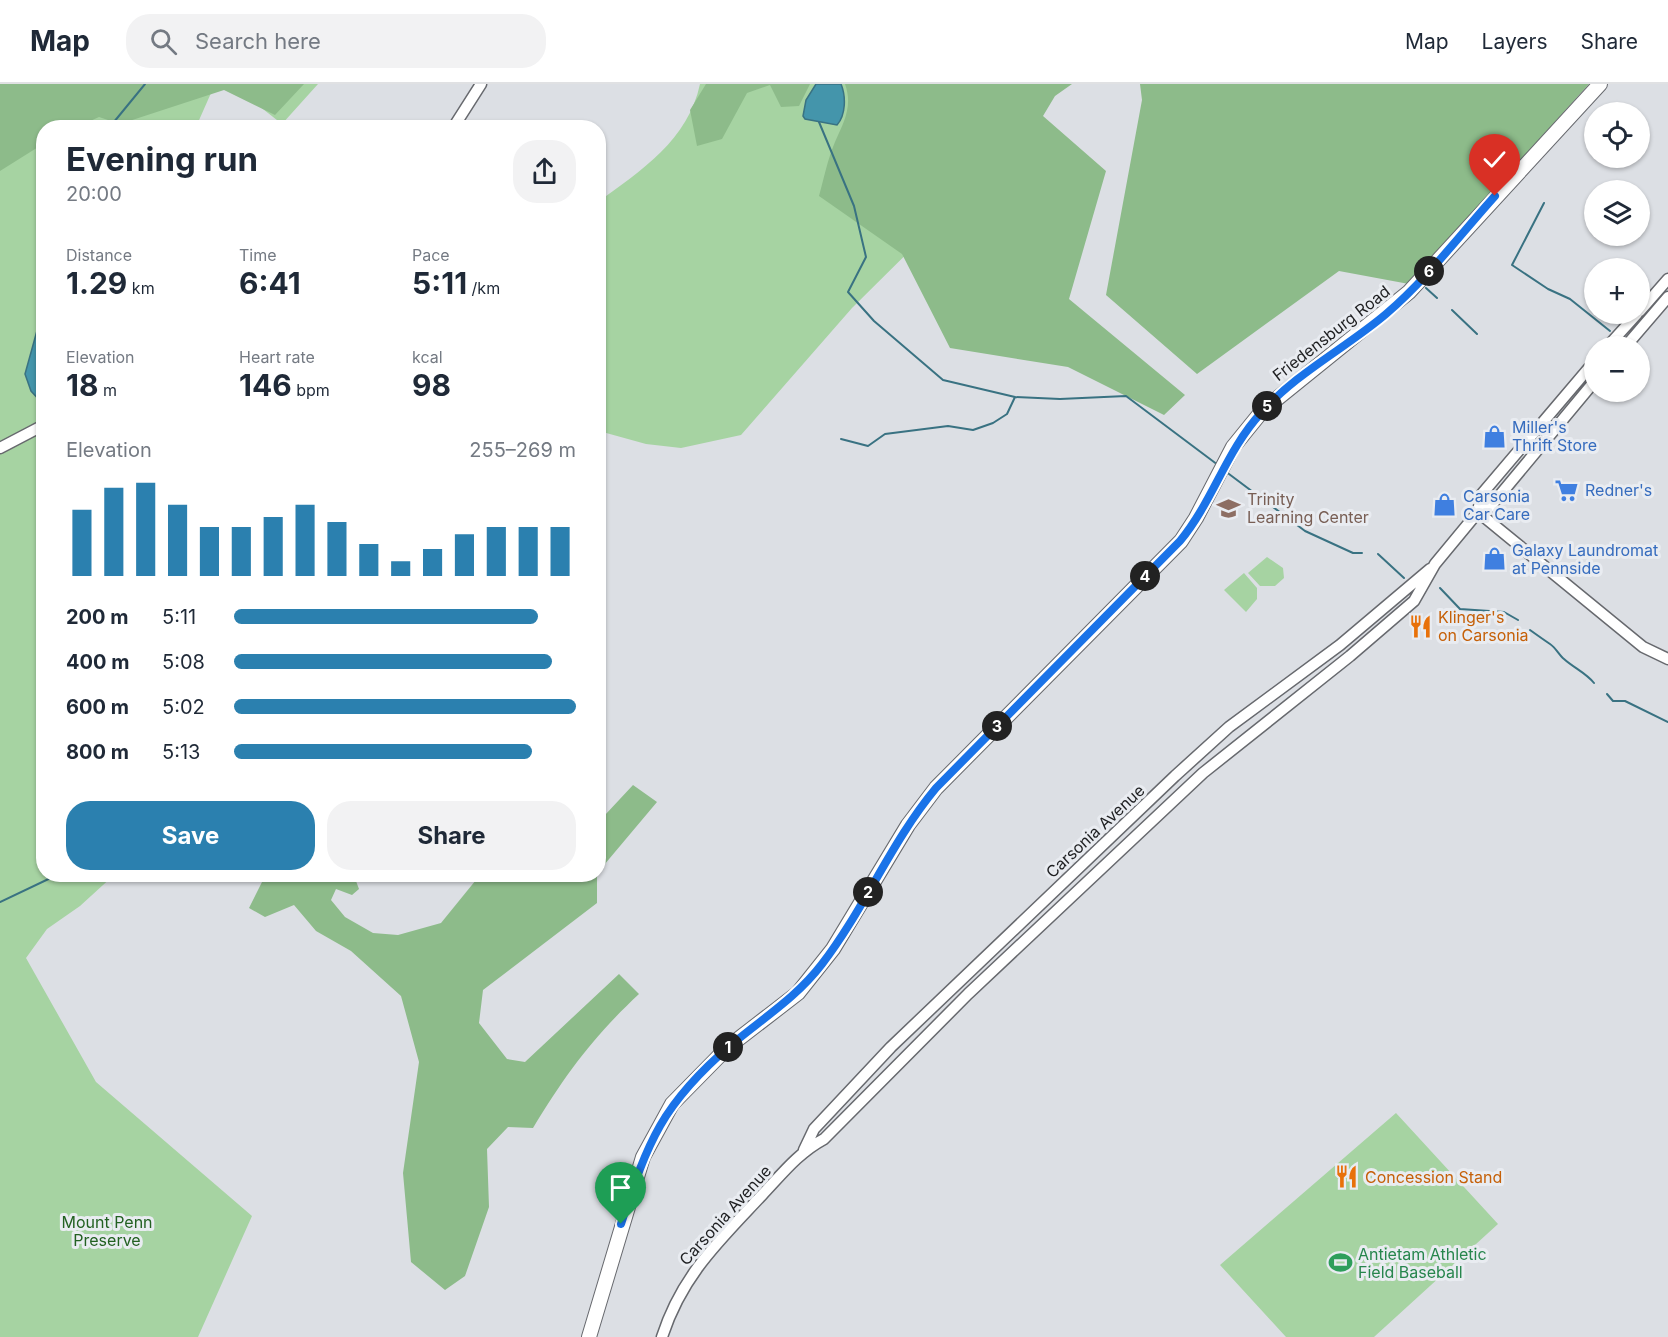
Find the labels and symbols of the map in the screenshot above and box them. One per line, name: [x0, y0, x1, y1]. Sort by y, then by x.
pin: [1469, 134, 1520, 196]
pin: 6: [1414, 256, 1444, 286]
street label: Friedensburg Road: [1268, 281, 1394, 385]
pin: 5: [1252, 391, 1282, 421]
place label: Miller's Thrift Store: [1512, 417, 1597, 455]
shop icon: Miller's Thrift Store: [1481, 423, 1507, 449]
supermarket icon: Redner's: [1554, 477, 1580, 503]
place label: Redner's: [1585, 480, 1652, 500]
place label: Carsonia Car Care: [1463, 486, 1530, 524]
place label: Trinity Learning Center: [1247, 489, 1369, 527]
shop icon: Carsonia Car Care: [1432, 492, 1458, 518]
school or university icon: Trinity Learning Center: [1216, 495, 1242, 521]
place label: Galaxy Laundromat at Pennside: [1512, 540, 1658, 578]
shop icon: Galaxy Laundromat at Pennside: [1481, 546, 1507, 572]
pin: 4: [1130, 561, 1160, 591]
place label: Klinger's on Carsonia: [1438, 607, 1529, 645]
restaurant icon: Klinger's on Carsonia: [1407, 613, 1433, 639]
pin: 3: [982, 711, 1012, 741]
street label: Carsonia Avenue: [1041, 780, 1149, 882]
pin: 2: [853, 877, 883, 907]
pin: 1: [713, 1032, 743, 1062]
street label: Carsonia Avenue: [675, 1161, 775, 1269]
pin: [595, 1162, 646, 1224]
restaurant icon: Concession Stand: [1334, 1164, 1360, 1190]
place label: Concession Stand: [1365, 1167, 1502, 1187]
park label: Mount Penn Preserve: [61, 1212, 153, 1250]
place label: Antietam Athletic Field Baseball: [1358, 1244, 1487, 1282]
sports icon: Antietam Athletic Field Baseball: [1327, 1250, 1353, 1276]

